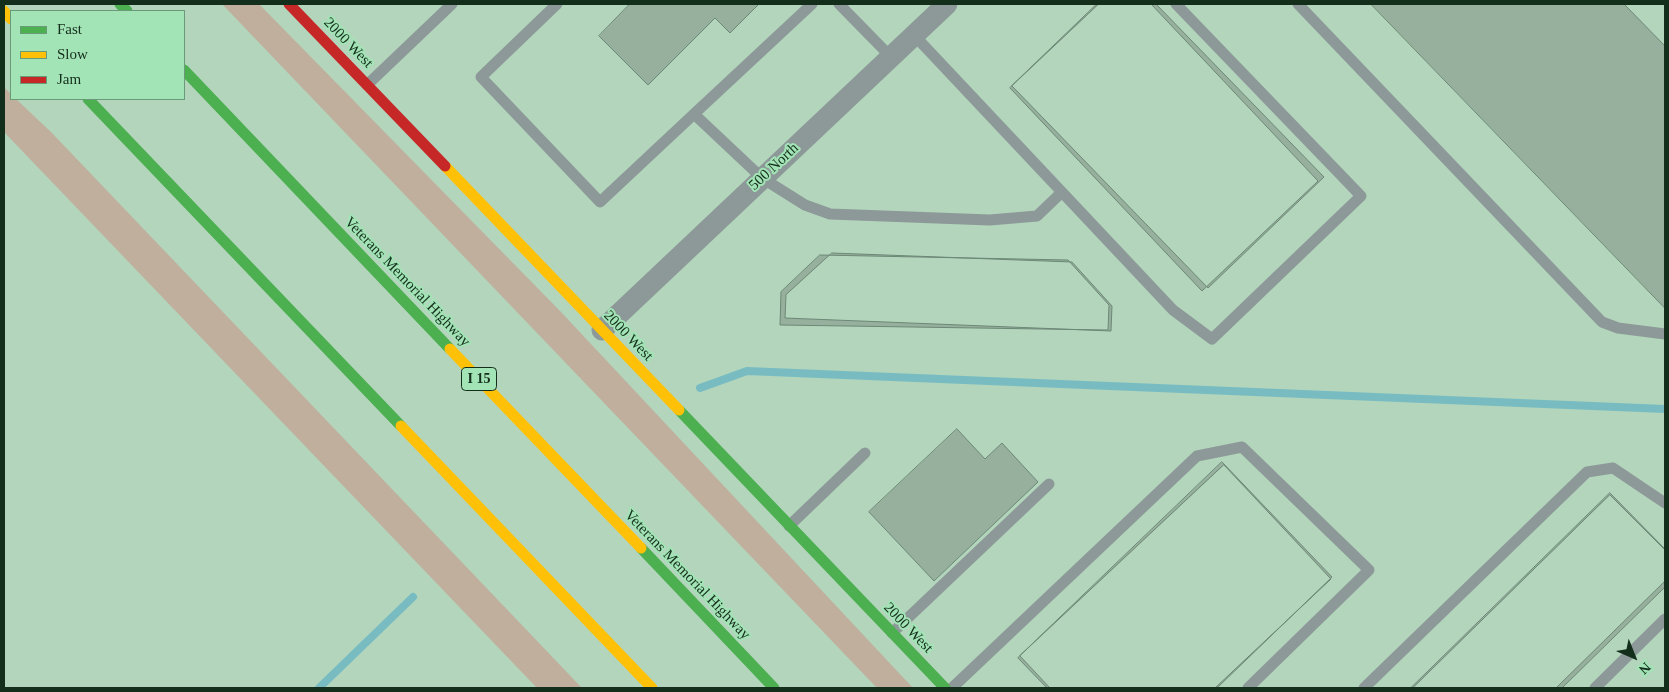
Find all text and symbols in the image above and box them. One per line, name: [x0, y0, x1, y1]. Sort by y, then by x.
legend: [10, 10, 185, 100]
street label: 2000 West: [320, 14, 376, 72]
text: Fast: [57, 21, 82, 37]
text: Slow: [57, 46, 88, 62]
text: Jam: [57, 71, 81, 87]
street label: 500 North: [745, 140, 803, 194]
street label: Veterans Memorial Highway: [340, 213, 474, 351]
street label: 2000 West: [600, 307, 656, 365]
road number: I 15: [462, 368, 496, 390]
street label: Veterans Memorial Highway: [620, 506, 754, 644]
street label: 2000 West: [880, 599, 936, 657]
north arrow: [1609, 632, 1659, 682]
text: N: [1636, 659, 1654, 677]

